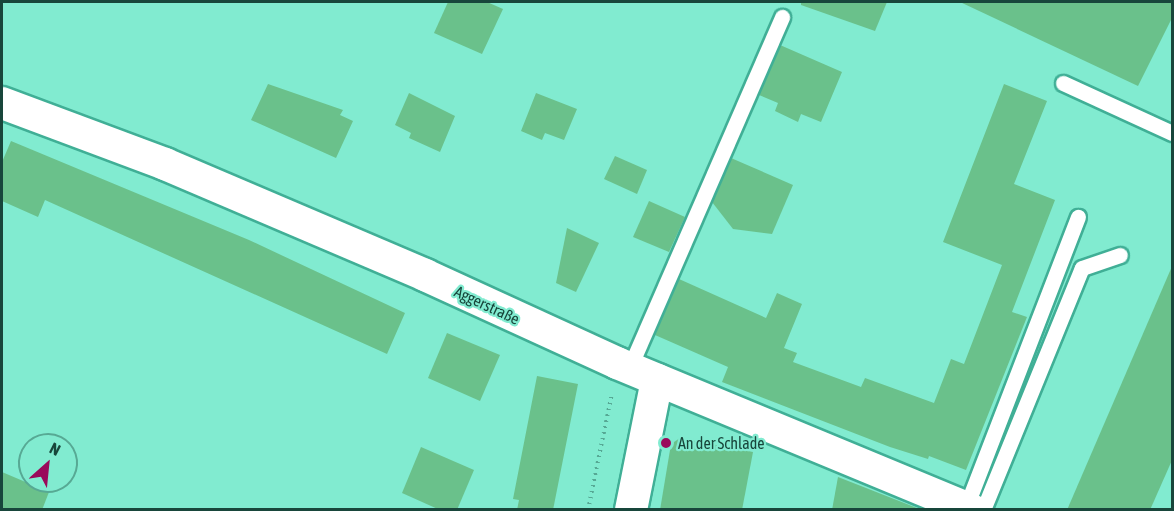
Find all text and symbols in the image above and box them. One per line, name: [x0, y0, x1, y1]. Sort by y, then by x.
street label: Aggerstraße: [451, 282, 523, 328]
north arrow: [18, 433, 78, 493]
place label: An der Schlade: [678, 433, 764, 453]
marker: An der Schlade: [659, 436, 673, 450]
text: N: [47, 439, 64, 459]

